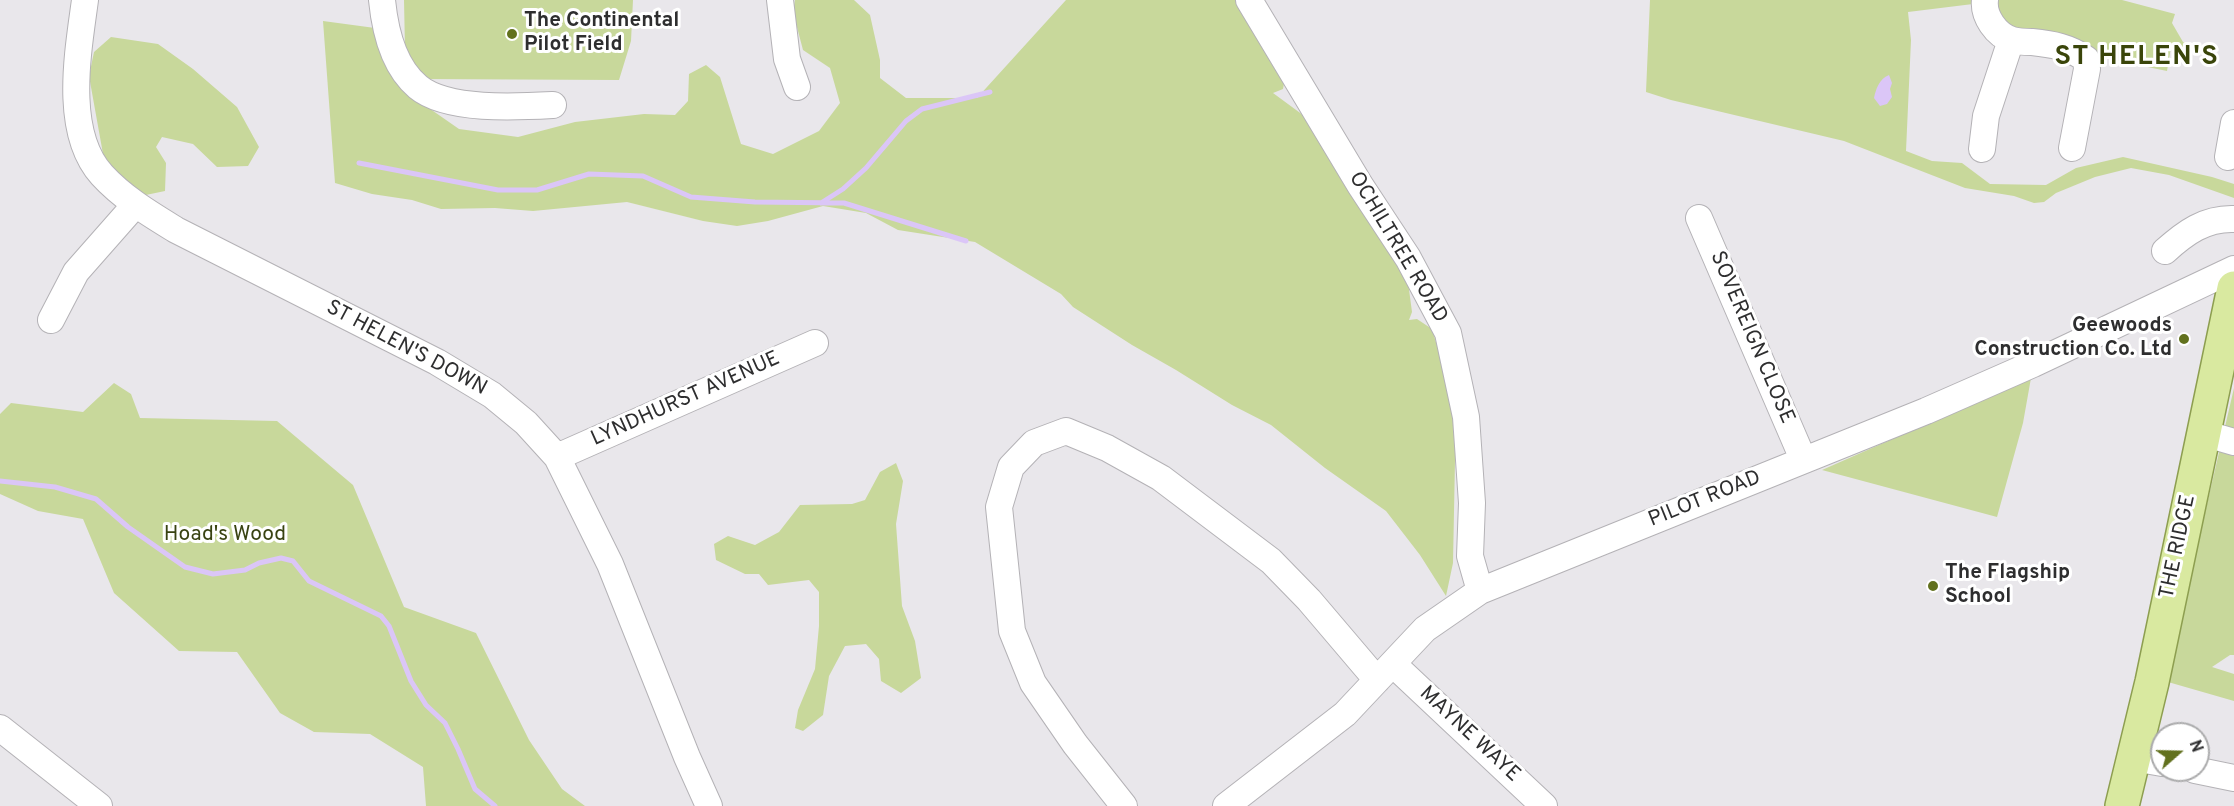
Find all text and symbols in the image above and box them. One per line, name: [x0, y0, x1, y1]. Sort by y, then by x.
place label: The Continental Pilot Field: [524, 9, 679, 59]
marker: The Continental Pilot Field: [505, 27, 519, 41]
district label: ST HELEN'S: [2055, 43, 2219, 75]
street label: OCHILTREE ROAD: [1342, 168, 1452, 328]
street label: SOVEREIGN CLOSE: [1703, 248, 1799, 428]
street label: ST HELEN'S DOWN: [321, 296, 491, 402]
place label: Geewoods Construction Co. Ltd: [1974, 314, 2172, 364]
marker: Geewoods Construction Co. Ltd: [2177, 332, 2191, 346]
street label: LYNDHURST AVENUE: [588, 347, 784, 453]
street label: PILOT ROAD: [1645, 466, 1765, 534]
street label: THE RIDGE: [2156, 493, 2202, 601]
park label: Hoad's Wood: [164, 523, 286, 549]
place label: The Flagship School: [1945, 561, 2070, 611]
marker: The Flagship School: [1926, 579, 1940, 593]
street label: MAYNE WAYE: [1413, 682, 1525, 788]
north arrow: [2150, 722, 2210, 782]
text: N: [2184, 738, 2206, 755]

